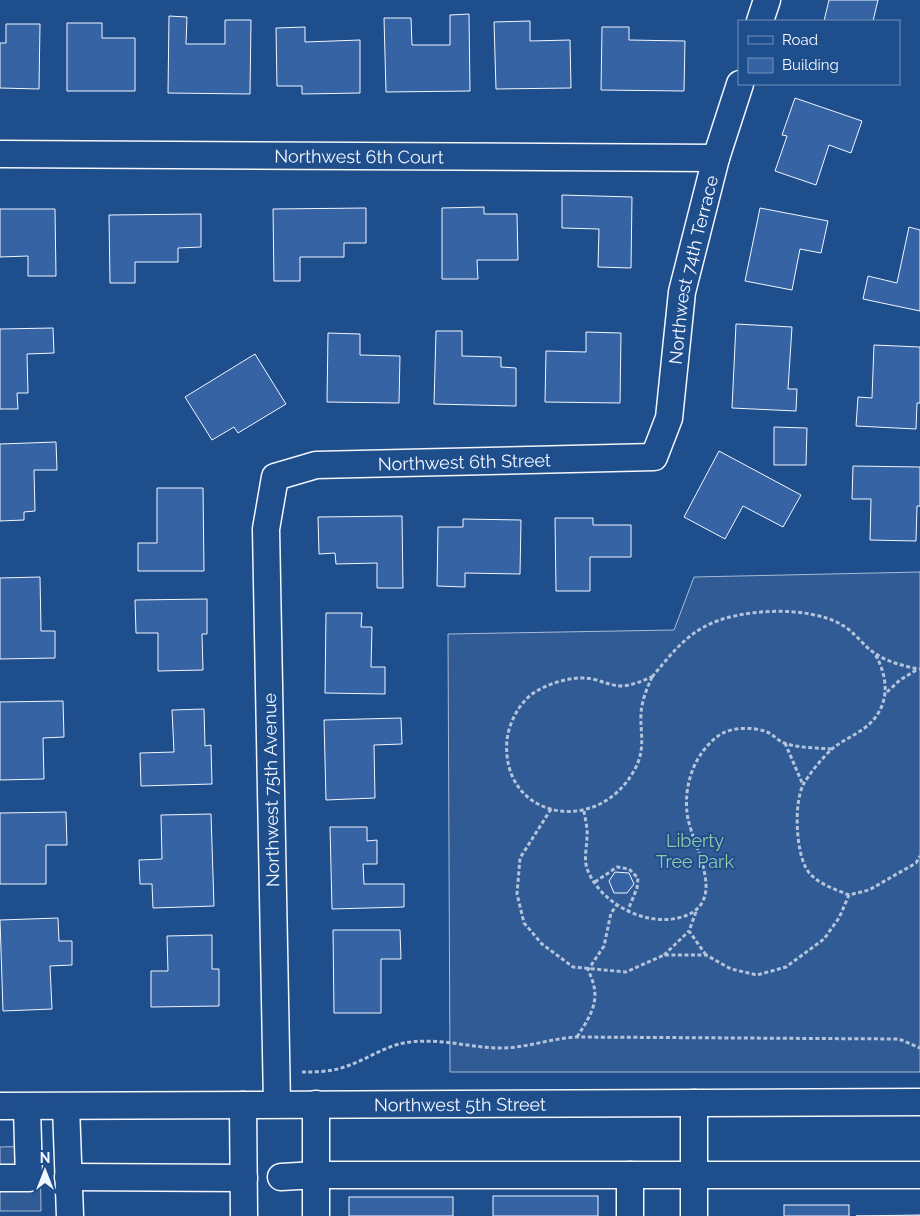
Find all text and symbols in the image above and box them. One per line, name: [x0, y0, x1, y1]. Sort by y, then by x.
legend: [738, 20, 900, 85]
text: Road: [782, 31, 818, 49]
text: Building: [782, 56, 839, 74]
street label: Northwest 6th Court: [274, 145, 444, 167]
street label: Northwest 74th Terrace: [664, 172, 722, 365]
street label: Northwest 6th Street: [378, 449, 551, 474]
street label: Northwest 75th Avenue: [259, 692, 283, 887]
park label: Liberty Tree Park: [656, 830, 734, 872]
street label: Northwest 5th Street: [374, 1093, 546, 1115]
north arrow: [20, 1146, 70, 1196]
text: N: [40, 1150, 50, 1166]

